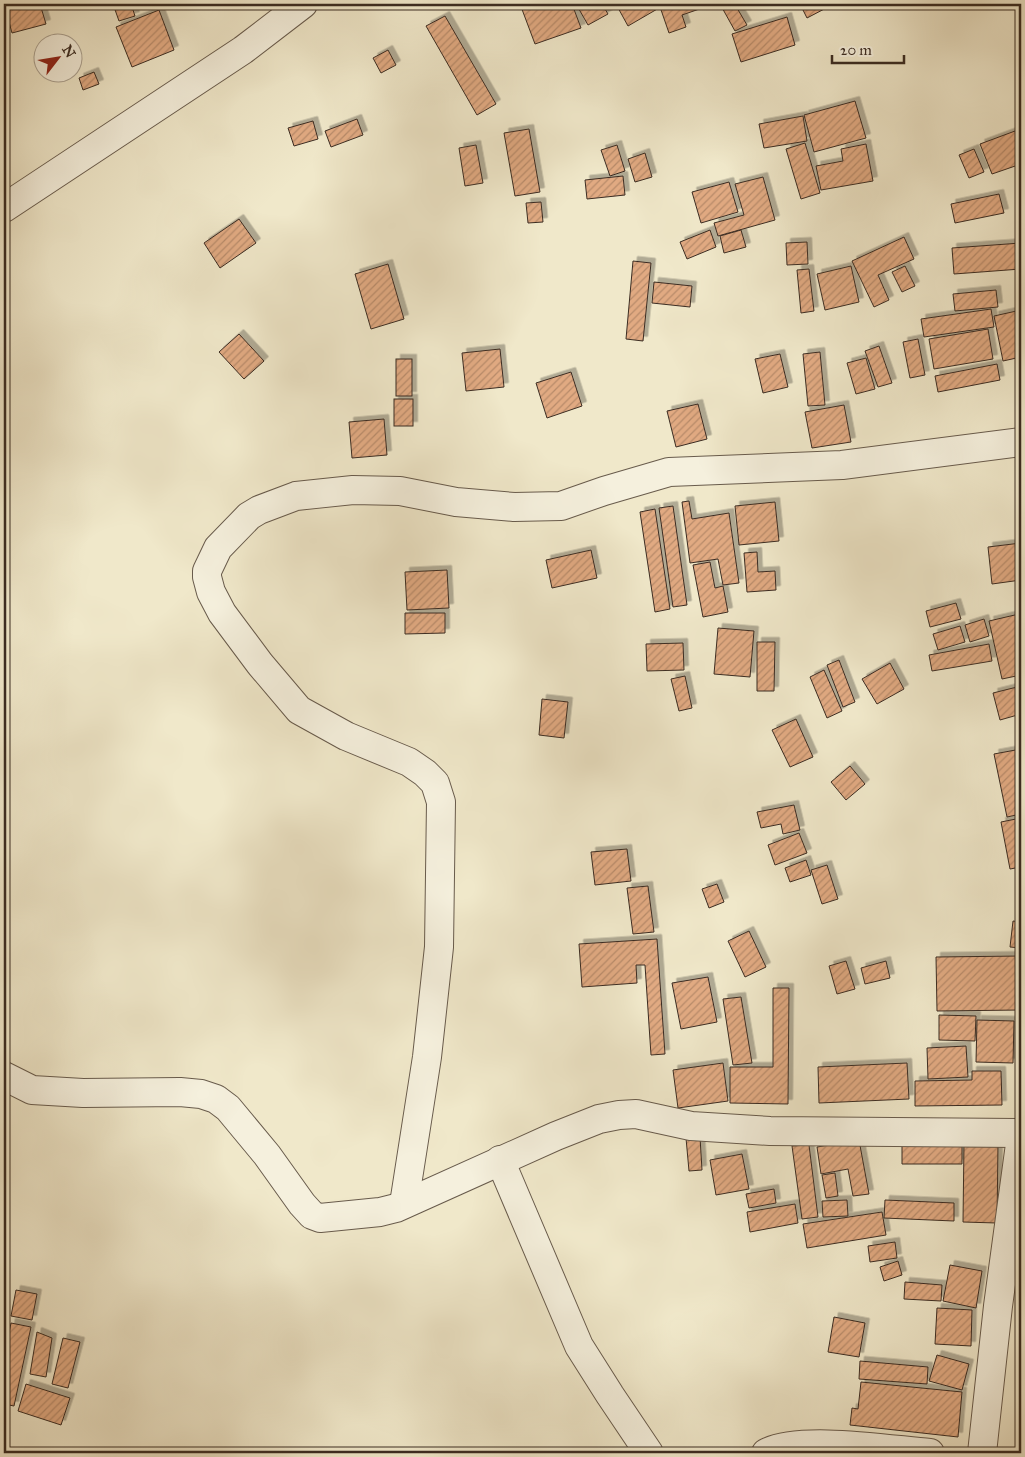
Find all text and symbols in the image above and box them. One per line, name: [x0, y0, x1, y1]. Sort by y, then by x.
north arrow: [32, 32, 82, 82]
scale bar: [832, 32, 905, 64]
text: 20 m: [840, 41, 872, 59]
text: N: [58, 42, 79, 61]

